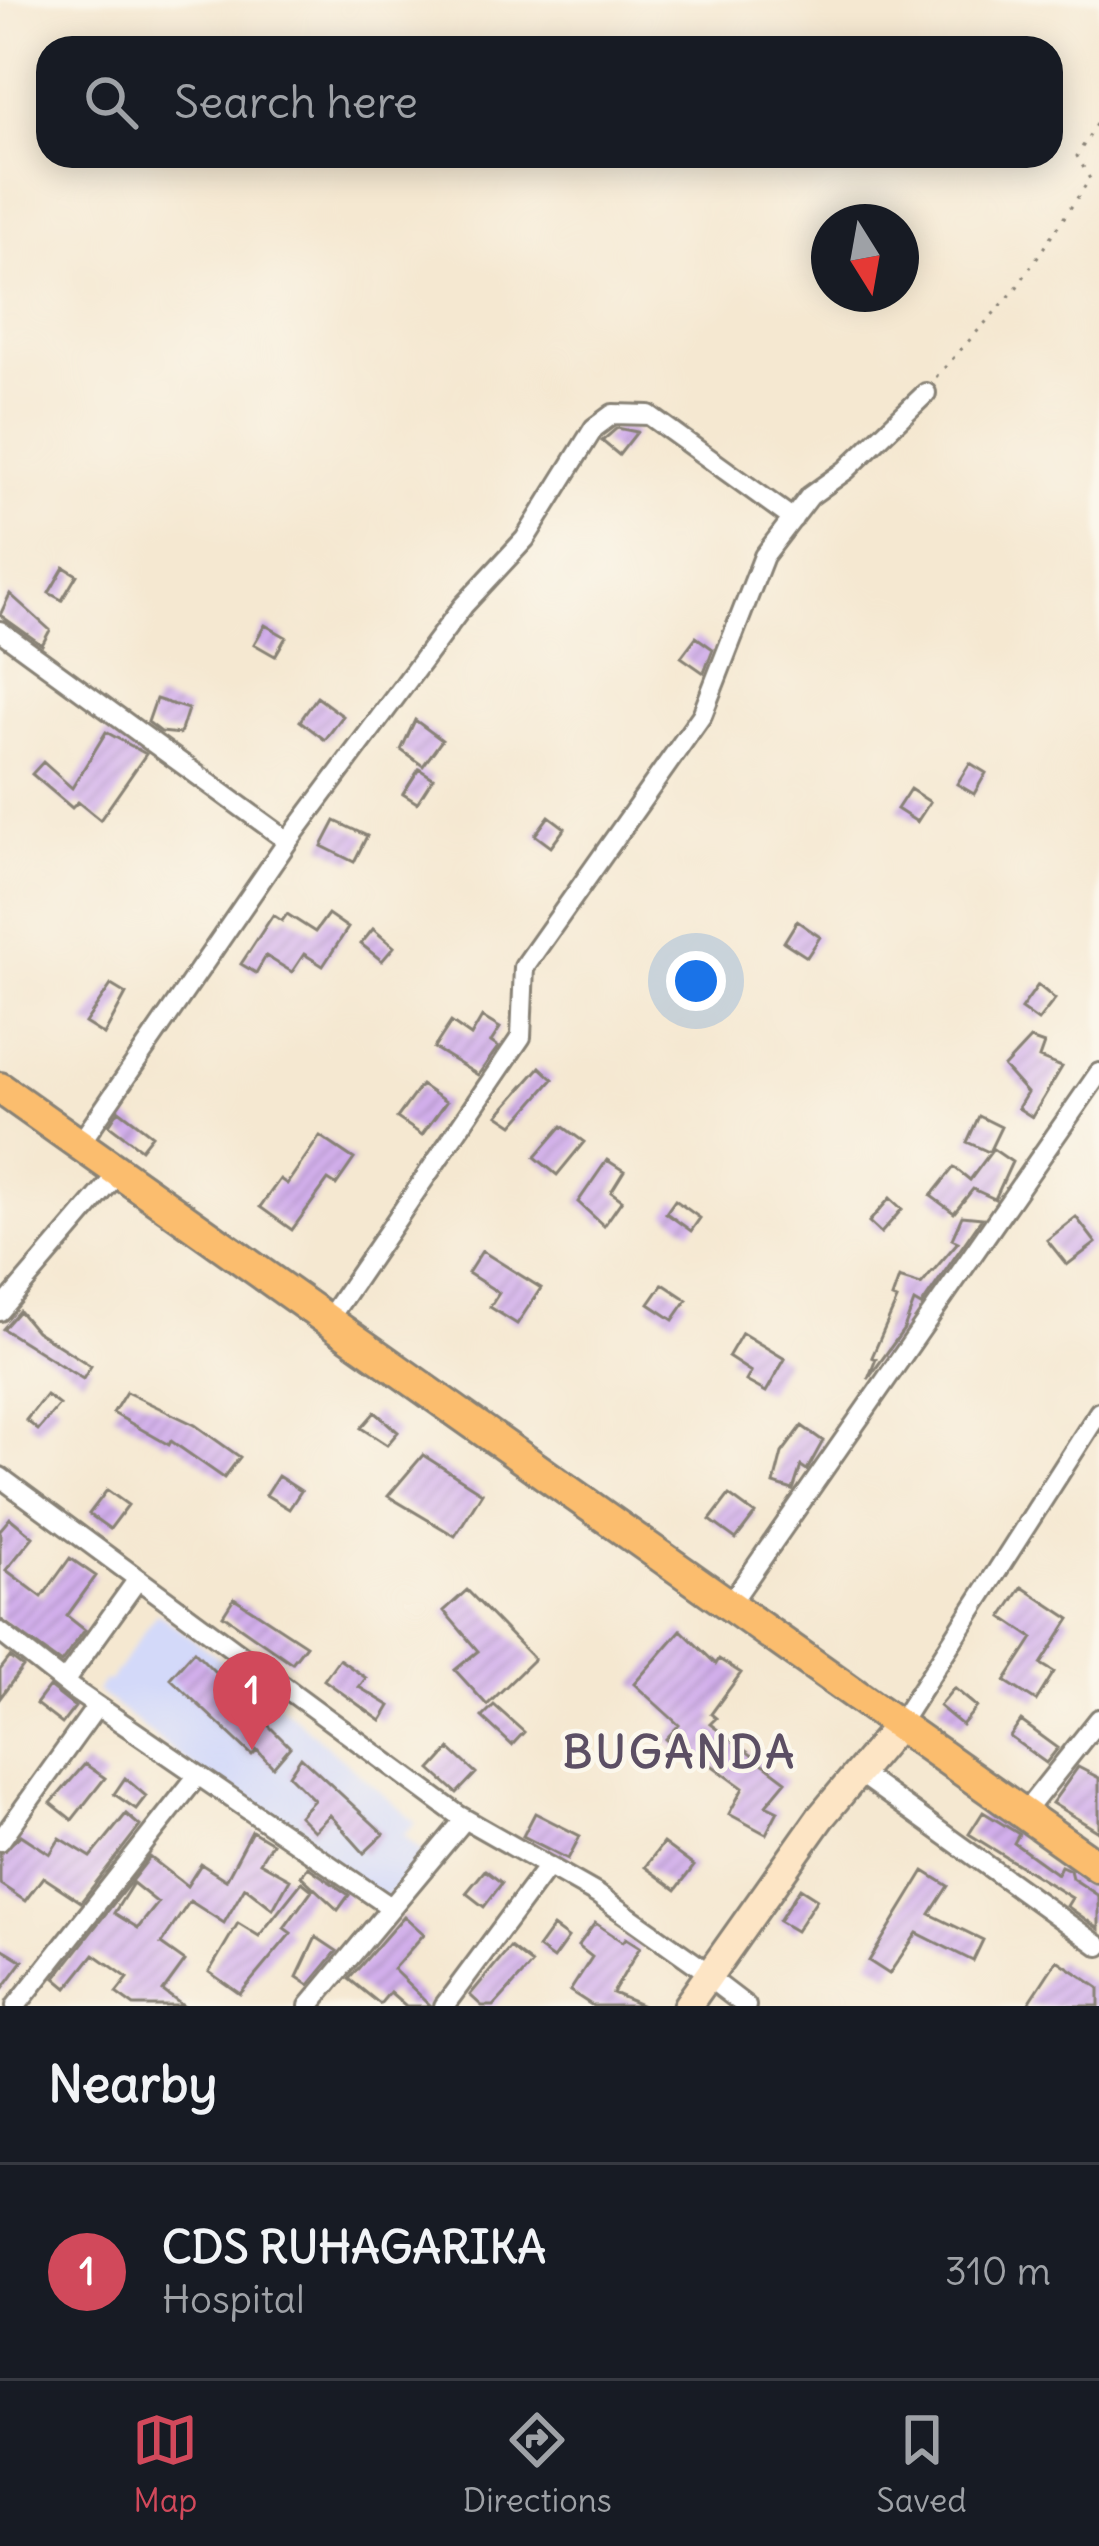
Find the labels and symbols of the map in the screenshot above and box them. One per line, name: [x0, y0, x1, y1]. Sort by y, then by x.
north arrow: [811, 204, 919, 312]
your location: [666, 951, 726, 1011]
pin: 1: [213, 1651, 291, 1750]
district label: BUGANDA: [563, 1724, 797, 1780]

